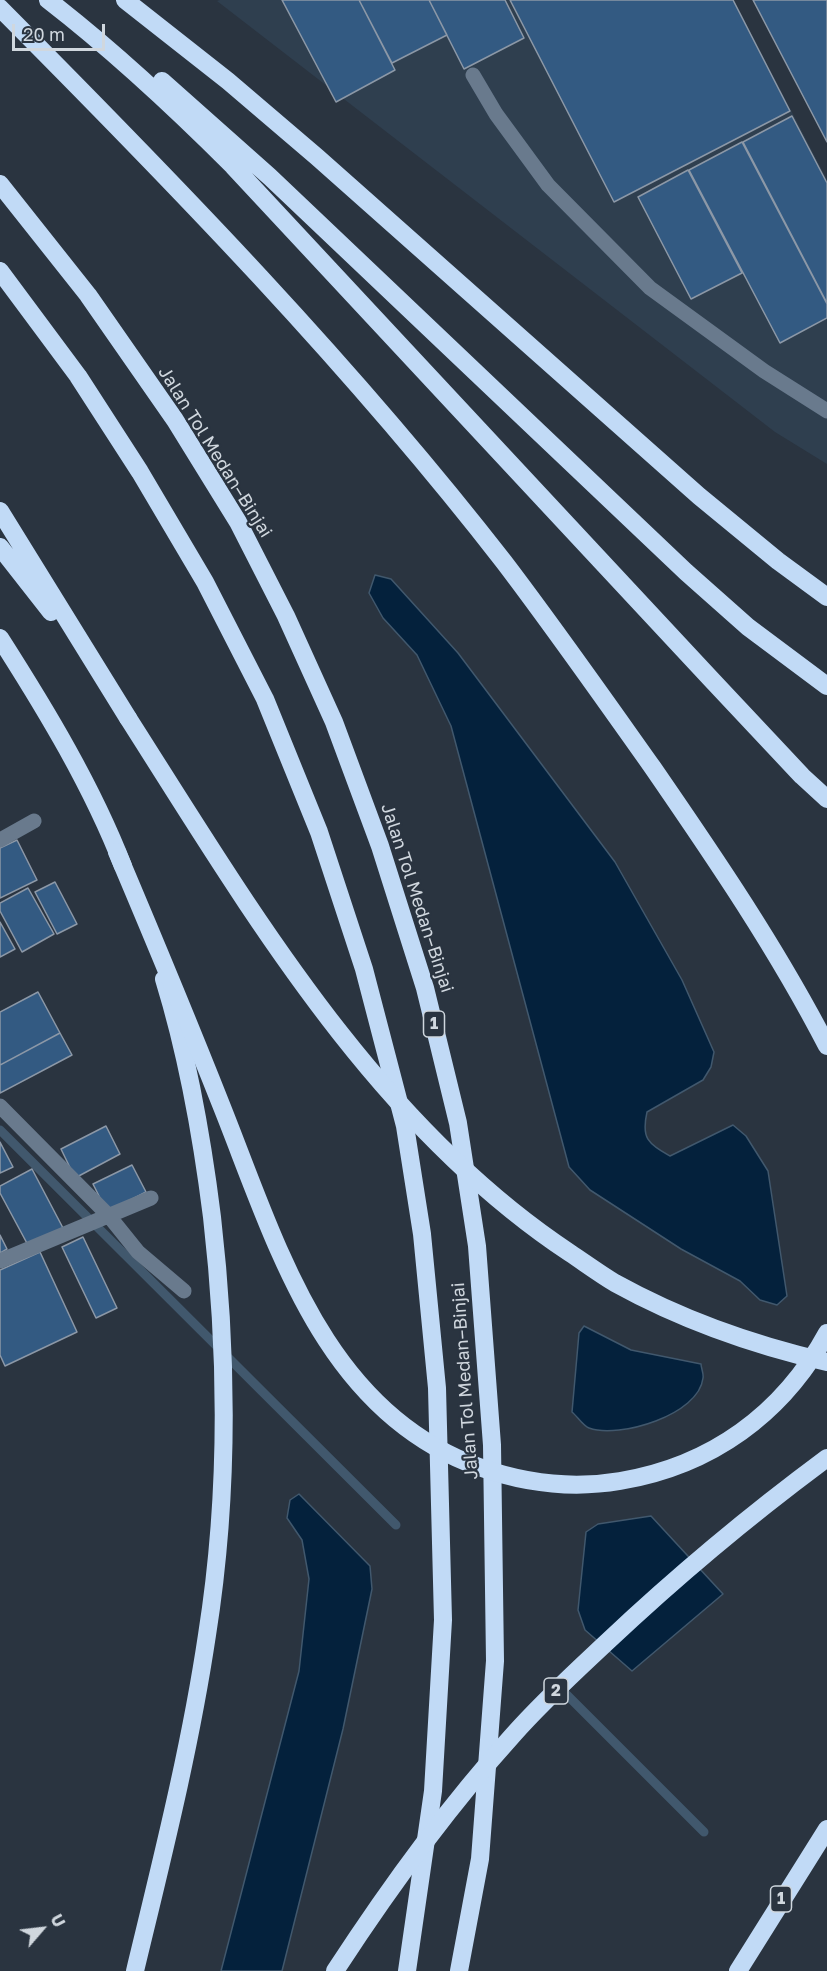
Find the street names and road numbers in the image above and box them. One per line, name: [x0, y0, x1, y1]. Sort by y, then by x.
street label: Jalan Tol Medan–Binjai: [153, 362, 277, 542]
street label: Jalan Tol Medan–Binjai: [376, 801, 458, 995]
road number: 1: [424, 1011, 444, 1037]
street label: Jalan Tol Medan–Binjai: [447, 1282, 483, 1480]
road number: 2: [544, 1678, 568, 1704]
road number: 1: [770, 1886, 792, 1912]

